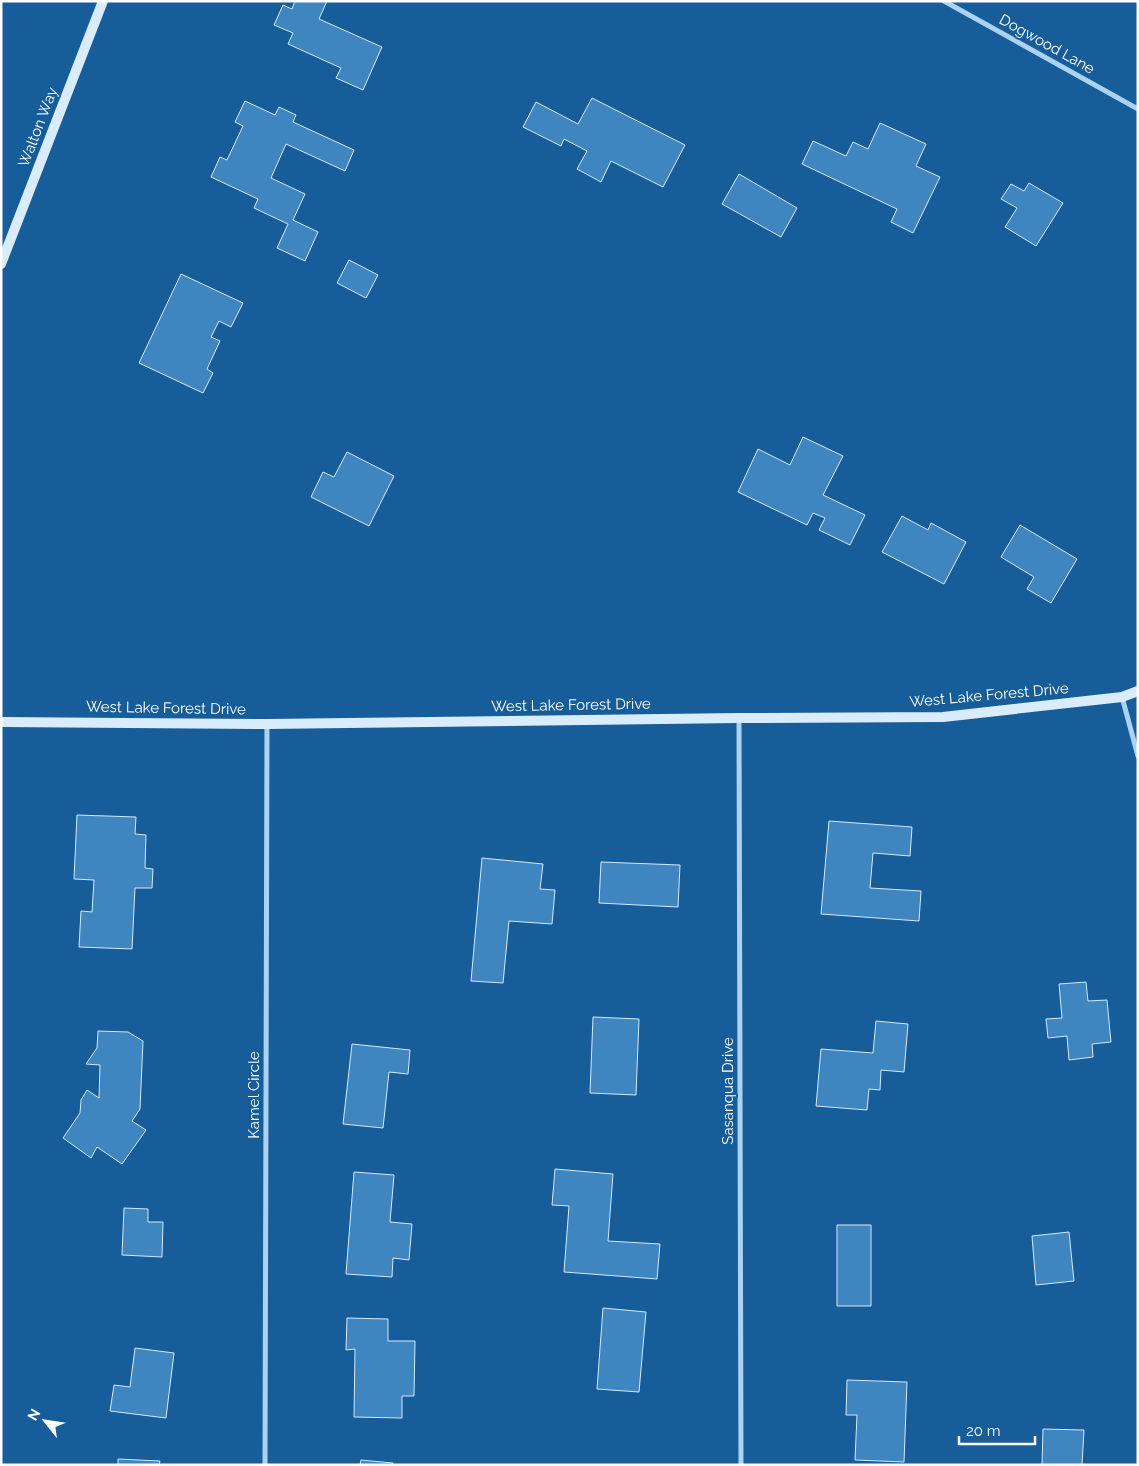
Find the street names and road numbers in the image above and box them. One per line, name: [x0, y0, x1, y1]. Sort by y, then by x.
street label: Dogwood Lane: [996, 10, 1098, 78]
street label: Walton Way: [15, 85, 61, 169]
street label: West Lake Forest Drive: [909, 679, 1070, 711]
street label: West Lake Forest Drive: [491, 695, 651, 715]
street label: West Lake Forest Drive: [86, 698, 246, 718]
street label: Sasanqua Drive: [719, 1037, 737, 1145]
street label: Kamel Circle: [245, 1051, 263, 1139]

